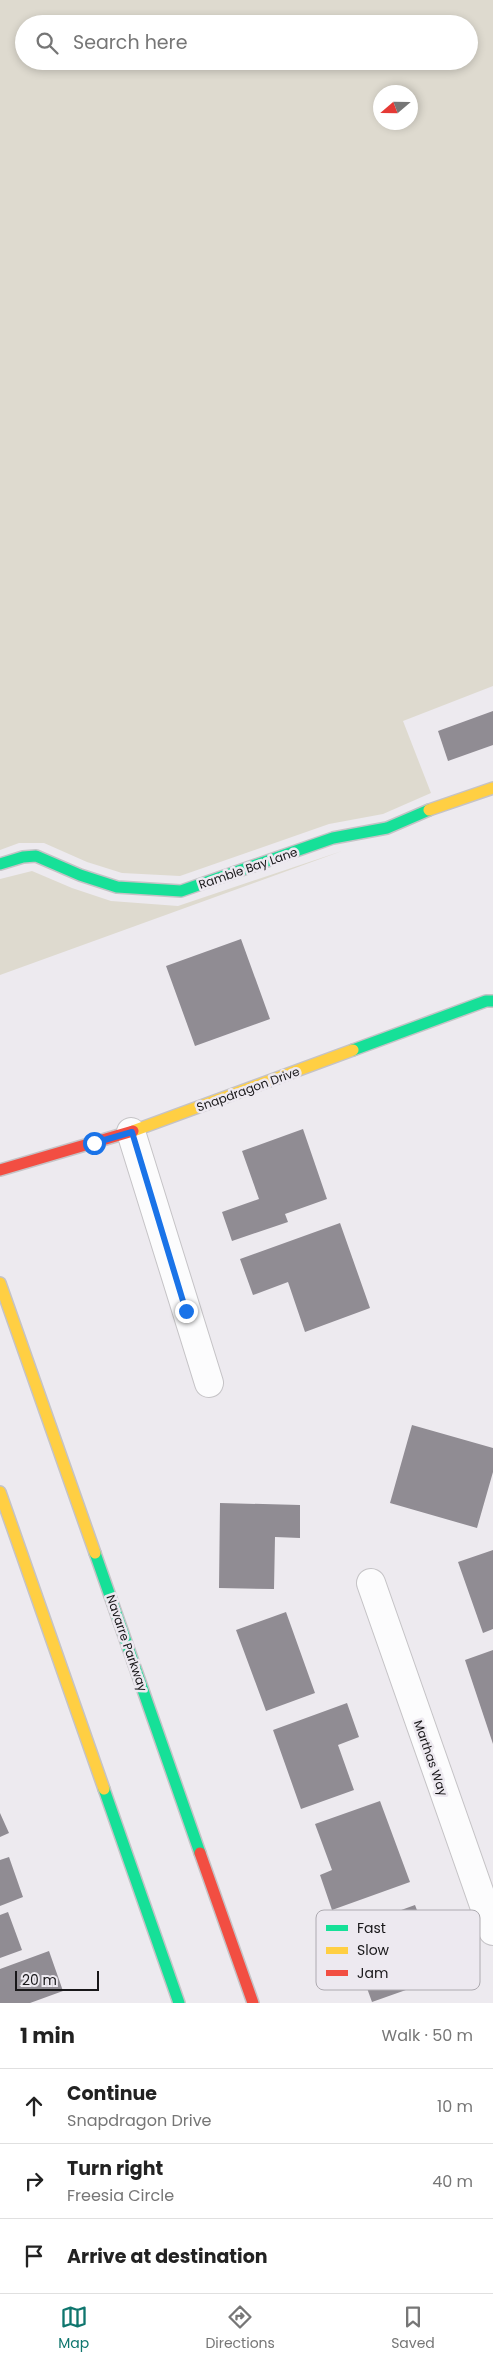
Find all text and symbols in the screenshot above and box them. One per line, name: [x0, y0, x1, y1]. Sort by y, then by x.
search box: [15, 15, 478, 70]
icon: search: [33, 29, 61, 57]
text: Search here: [73, 29, 187, 56]
north arrow: [373, 85, 418, 130]
street label: Ramble Bay Lane: [196, 843, 300, 893]
street label: Snapdragon Drive: [194, 1062, 302, 1116]
route start: [83, 1132, 106, 1155]
route end: [175, 1300, 198, 1323]
street label: Navarre Parkway: [102, 1592, 152, 1694]
street label: Marthas Way: [410, 1718, 452, 1798]
legend: [316, 1910, 480, 1990]
text: Fast: [357, 1918, 386, 1938]
text: Slow: [357, 1940, 390, 1960]
text: Jam: [357, 1963, 388, 1983]
scale bar: [15, 1968, 99, 1991]
text: 20 m: [22, 1970, 57, 1990]
text: 1 min: [20, 2021, 75, 2050]
text: Walk · 50 m: [382, 2024, 473, 2047]
text: Continue: [67, 2080, 157, 2107]
icon: ahead: [20, 2092, 48, 2120]
text: 10 m: [437, 2095, 473, 2118]
text: Snapdragon Drive: [67, 2109, 212, 2132]
text: Turn right: [67, 2155, 163, 2182]
icon: right: [20, 2167, 48, 2195]
text: 40 m: [432, 2170, 473, 2193]
text: Freesia Circle: [67, 2184, 174, 2207]
icon: arrive: [20, 2242, 48, 2270]
text: Arrive at destination: [67, 2243, 268, 2270]
tab: Map: [58, 2303, 89, 2354]
tab: Directions: [205, 2303, 275, 2354]
tab: Saved: [391, 2303, 435, 2354]

